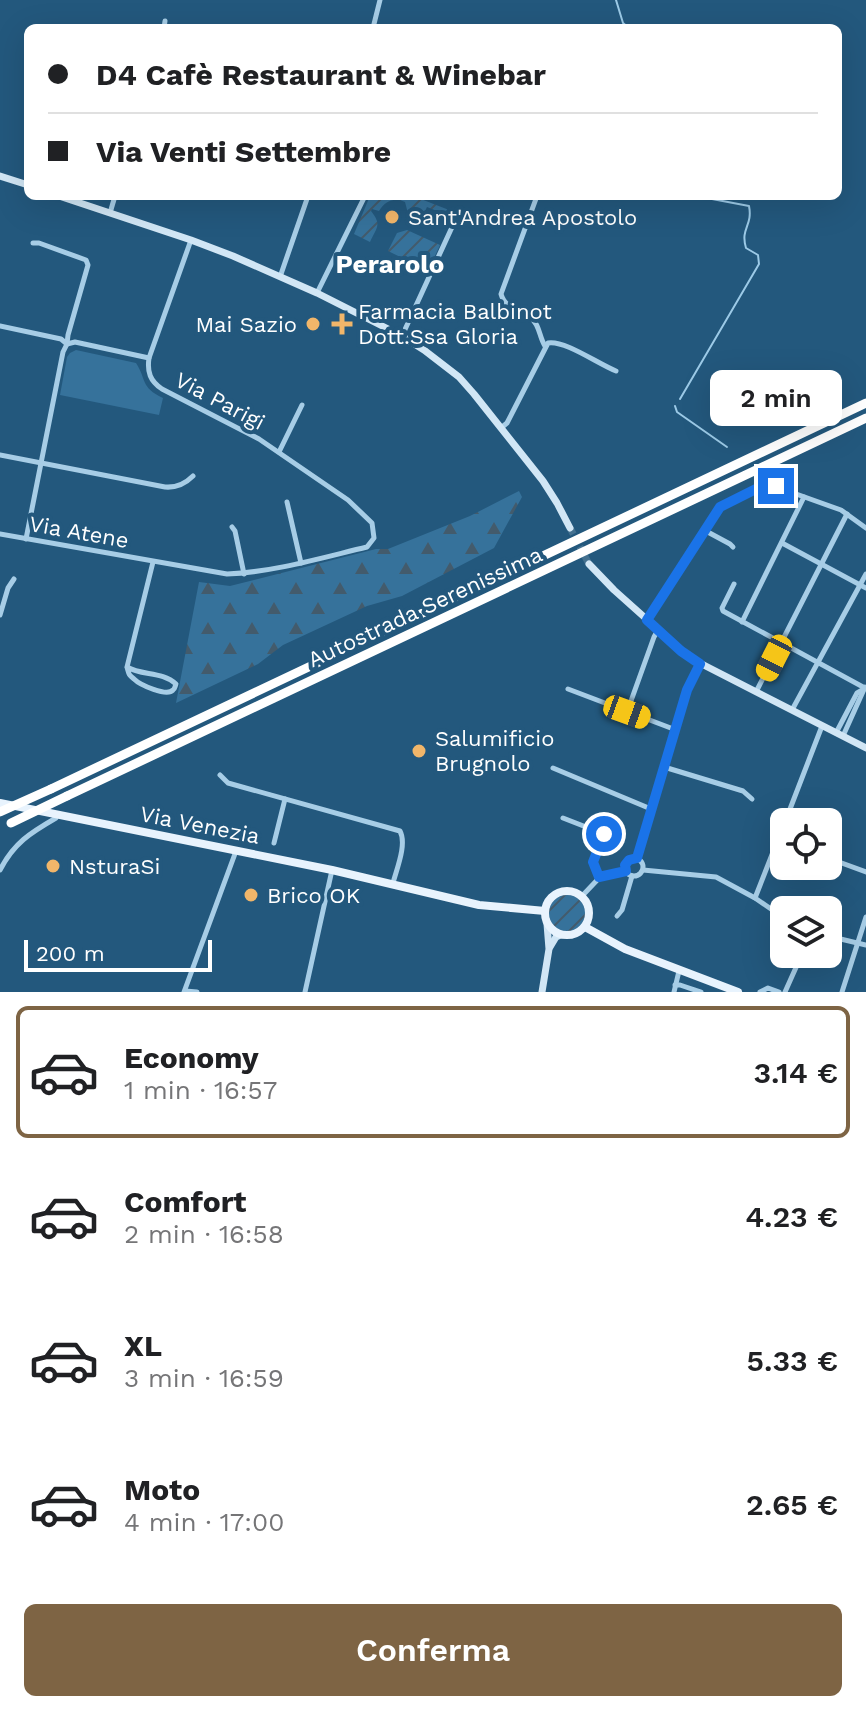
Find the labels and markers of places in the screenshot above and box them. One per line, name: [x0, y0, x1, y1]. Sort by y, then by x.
place label: Sant'Andrea Apostolo: [408, 205, 637, 230]
marker: Sant'Andrea Apostolo: [383, 208, 401, 226]
place label: Farmacia Balbinot Dott.Ssa Gloria: [358, 299, 552, 349]
place label: Mai Sazio: [195, 312, 297, 337]
marker: Mai Sazio: [304, 315, 322, 333]
marker: Farmacia Balbinot Dott.Ssa Gloria: [333, 315, 351, 333]
place label: Salumificio Brugnolo: [435, 726, 554, 776]
marker: Salumificio Brugnolo: [410, 742, 428, 760]
place label: NsturaSi: [69, 854, 160, 879]
marker: NsturaSi: [44, 857, 62, 875]
place label: Brico OK: [267, 883, 360, 908]
marker: Brico OK: [242, 886, 260, 904]

